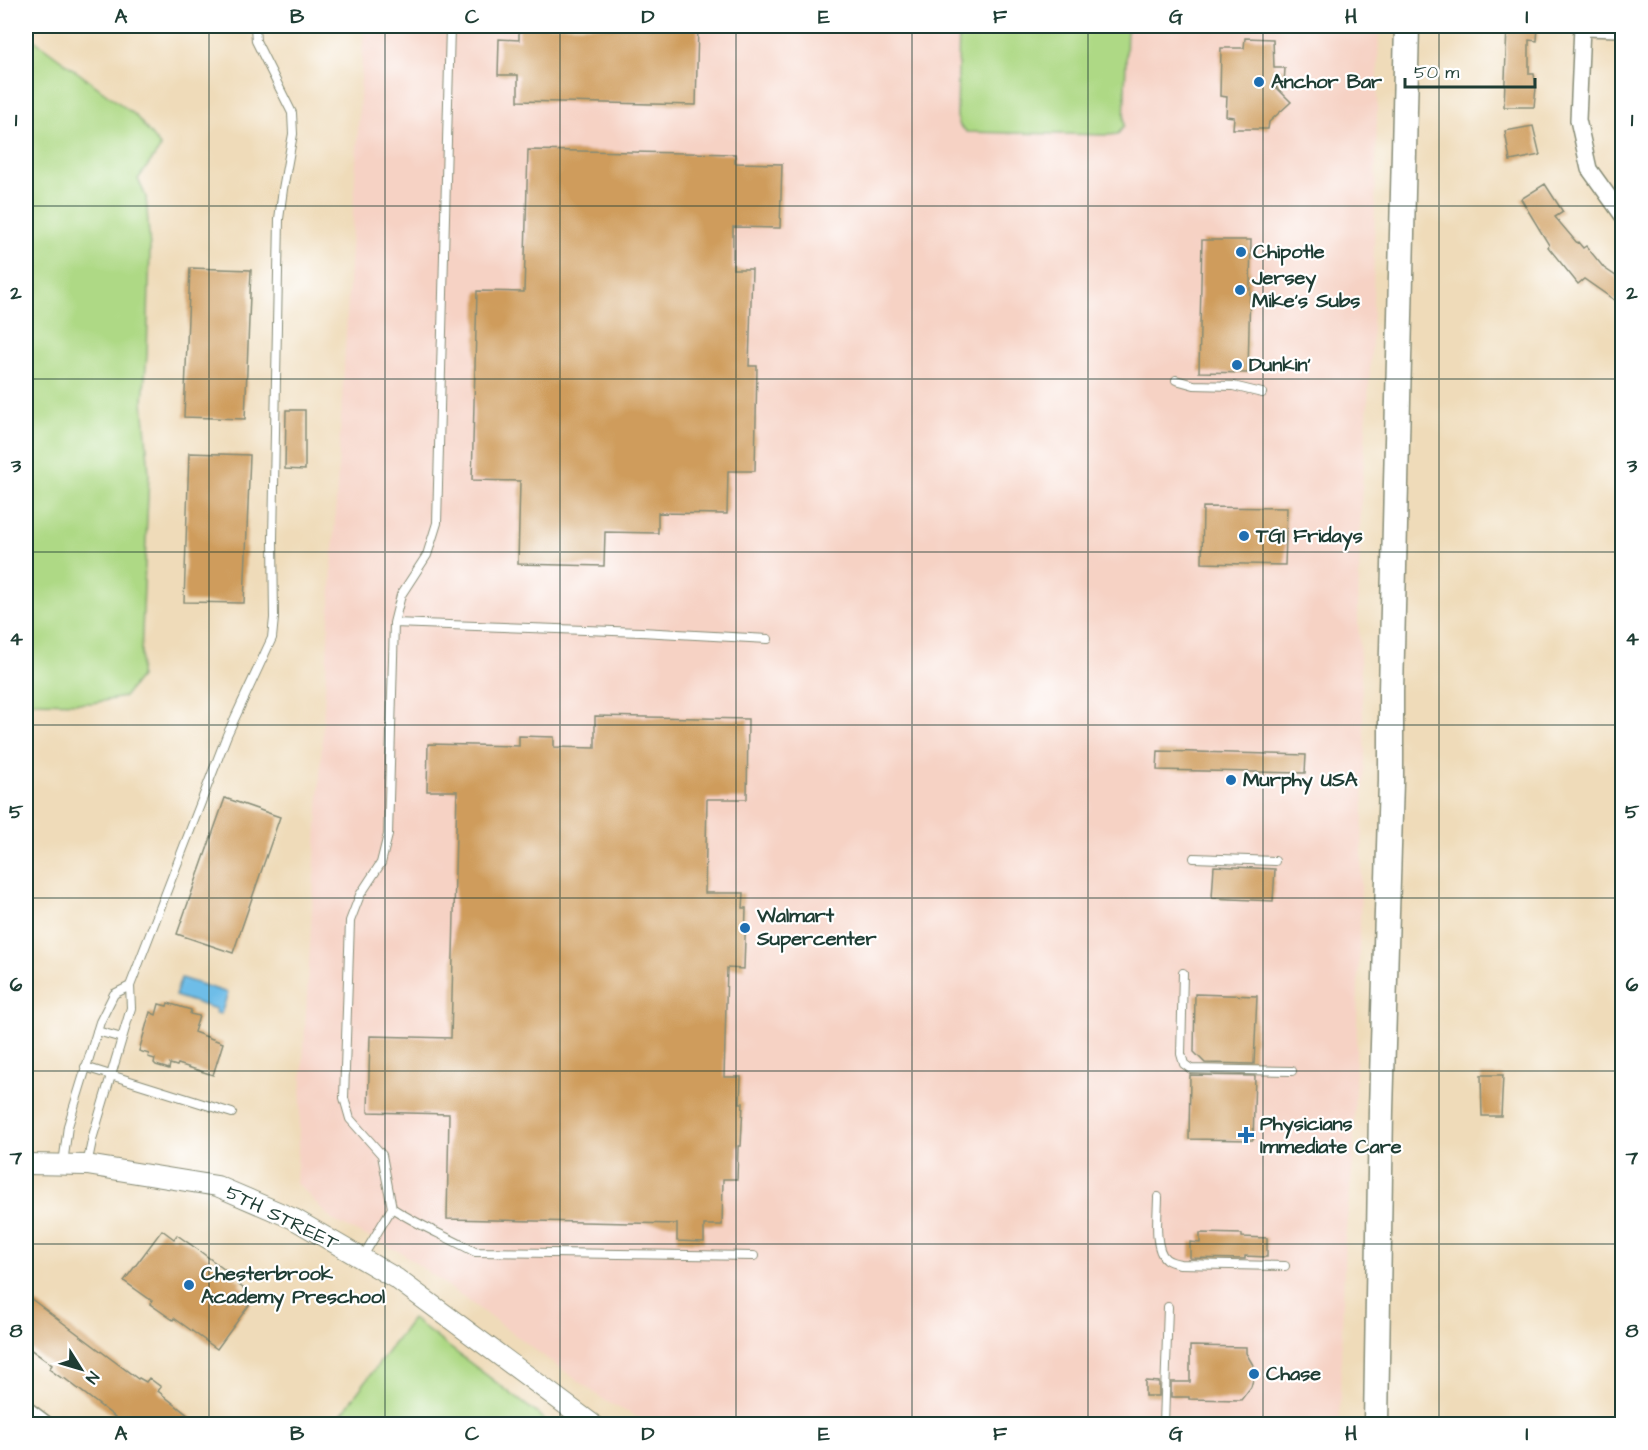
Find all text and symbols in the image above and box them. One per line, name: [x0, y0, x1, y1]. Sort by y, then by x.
text: A: [115, 3, 128, 31]
text: B: [290, 3, 305, 31]
text: C: [465, 3, 480, 31]
text: D: [642, 3, 655, 31]
text: E: [818, 3, 830, 31]
text: F: [993, 3, 1008, 31]
text: G: [1169, 3, 1183, 31]
text: H: [1345, 3, 1357, 31]
text: I: [1525, 3, 1529, 31]
scale bar: [1405, 51, 1536, 89]
text: 50 m: [1414, 60, 1459, 85]
place label: Anchor Bar: [1271, 68, 1383, 96]
marker: Anchor Bar: [1252, 75, 1266, 89]
text: 1: [15, 106, 18, 134]
text: 1: [1631, 106, 1634, 134]
place label: Chipotle: [1253, 238, 1325, 266]
marker: Chipotle: [1234, 245, 1248, 259]
place label: Jersey Mike's Subs: [1251, 264, 1360, 315]
text: 2: [9, 279, 22, 307]
text: 2: [1625, 279, 1638, 307]
marker: Jersey Mike's Subs: [1233, 283, 1247, 297]
place label: Dunkin': [1249, 351, 1311, 379]
marker: Dunkin': [1230, 358, 1244, 372]
text: 3: [10, 452, 22, 480]
text: 3: [1626, 452, 1638, 480]
place label: TGI Fridays: [1255, 522, 1363, 551]
marker: TGI Fridays: [1237, 529, 1251, 543]
text: 4: [9, 625, 23, 653]
text: 4: [1625, 625, 1639, 653]
place label: Murphy USA: [1243, 766, 1358, 795]
marker: Murphy USA: [1224, 773, 1238, 787]
text: 5: [9, 798, 24, 826]
text: 5: [1625, 798, 1640, 826]
place label: Walmart Supercenter: [756, 902, 877, 953]
marker: Walmart Supercenter: [738, 921, 752, 935]
text: 6: [10, 971, 23, 999]
text: 6: [1626, 971, 1639, 999]
place label: Physicians Immediate Care: [1260, 1110, 1402, 1161]
marker: Physicians Immediate Care: [1237, 1126, 1255, 1144]
text: 7: [9, 1144, 23, 1172]
text: 7: [1625, 1144, 1639, 1172]
street label: 5TH STREET: [221, 1179, 344, 1258]
place label: Chesterbrook Academy Preschool: [201, 1260, 385, 1312]
marker: Chesterbrook Academy Preschool: [182, 1278, 196, 1292]
text: 8: [10, 1317, 23, 1345]
text: 8: [1626, 1317, 1639, 1345]
north arrow: [51, 1339, 111, 1399]
place label: Chase: [1266, 1360, 1321, 1388]
text: N: [80, 1367, 104, 1388]
marker: Chase: [1247, 1367, 1261, 1381]
text: A: [115, 1420, 128, 1448]
text: B: [290, 1420, 305, 1448]
text: C: [465, 1420, 480, 1448]
text: D: [642, 1420, 655, 1448]
text: E: [818, 1420, 830, 1448]
text: F: [993, 1420, 1008, 1448]
text: G: [1169, 1420, 1183, 1448]
text: H: [1345, 1420, 1357, 1448]
text: I: [1525, 1420, 1529, 1448]

